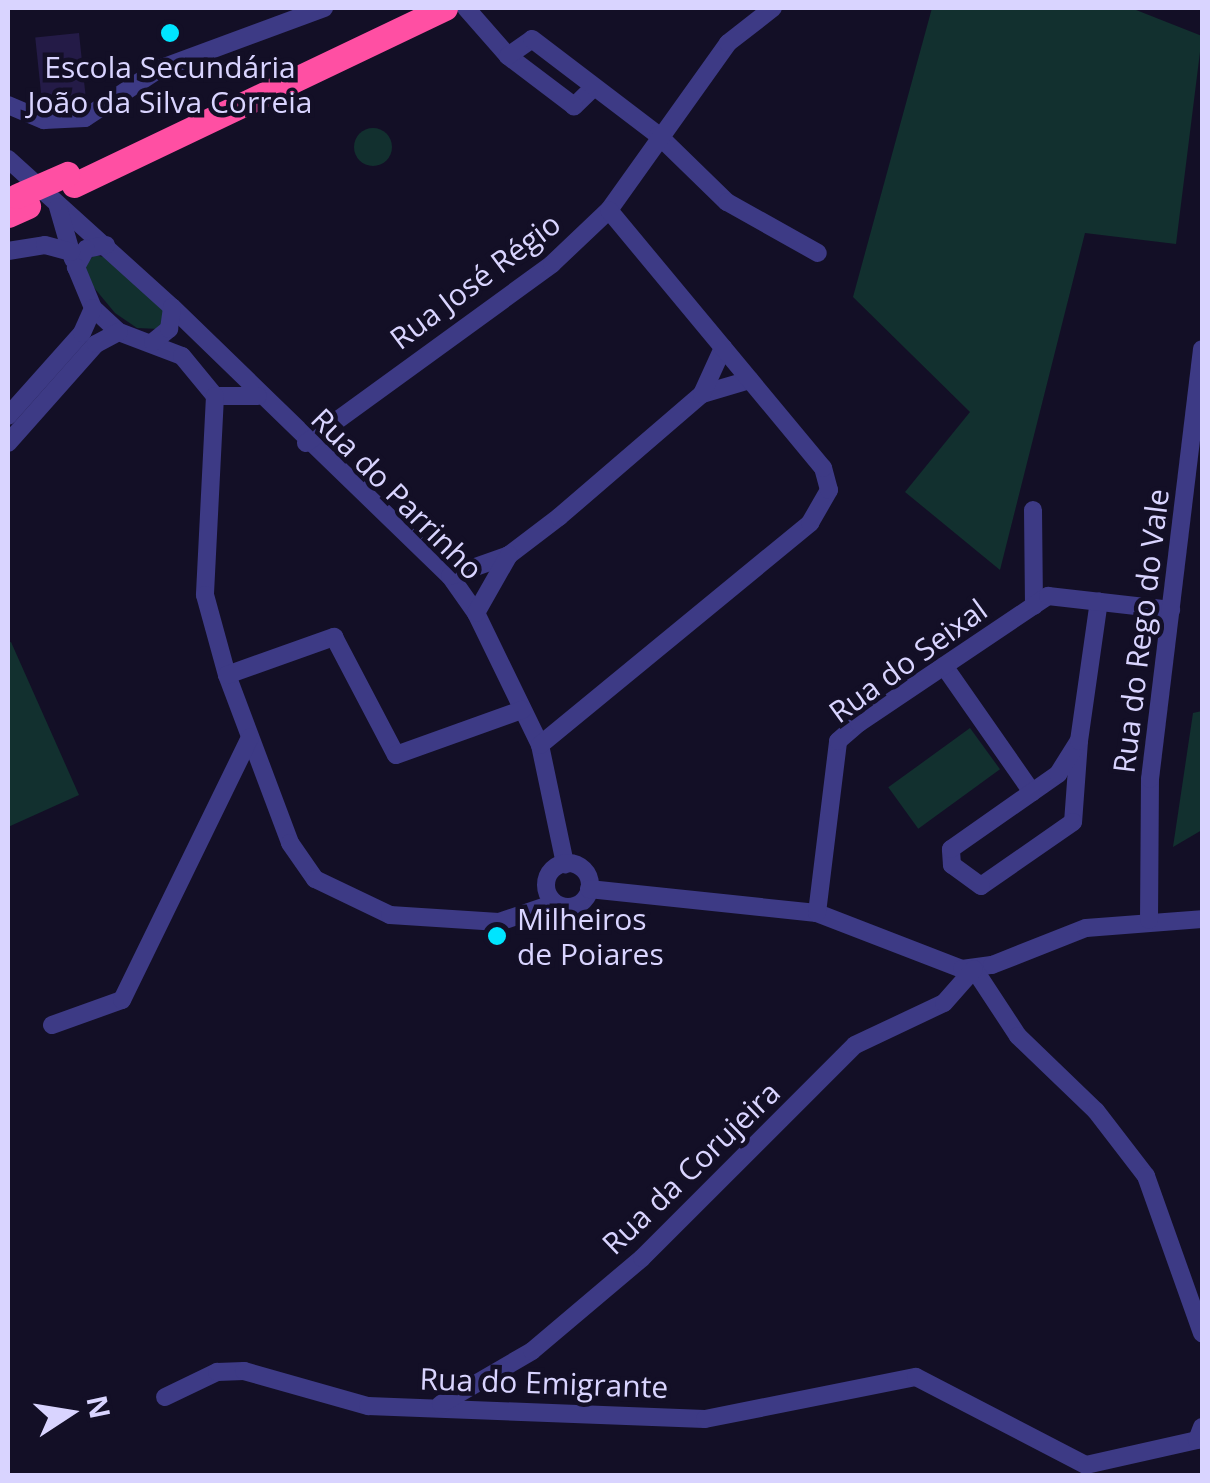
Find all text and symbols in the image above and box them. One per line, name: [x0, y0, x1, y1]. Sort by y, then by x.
marker: Escola Secundária João da Silva Correia: [159, 22, 181, 44]
place label: Escola Secundária João da Silva Correia: [27, 49, 313, 120]
street label: Rua José Régio: [383, 205, 567, 357]
street label: Rua do Parrinho: [304, 401, 490, 587]
street label: Rua do Rego do Vale: [1106, 487, 1176, 775]
street label: Rua do Seixal: [822, 592, 994, 730]
place label: Milheiros de Poiares: [517, 901, 664, 972]
marker: Milheiros de Poiares: [486, 925, 508, 947]
street label: Rua da Corujeira: [595, 1074, 787, 1262]
street label: Rua do Emigrante: [419, 1361, 669, 1405]
north arrow: [20, 1363, 120, 1463]
text: N: [78, 1392, 120, 1422]

